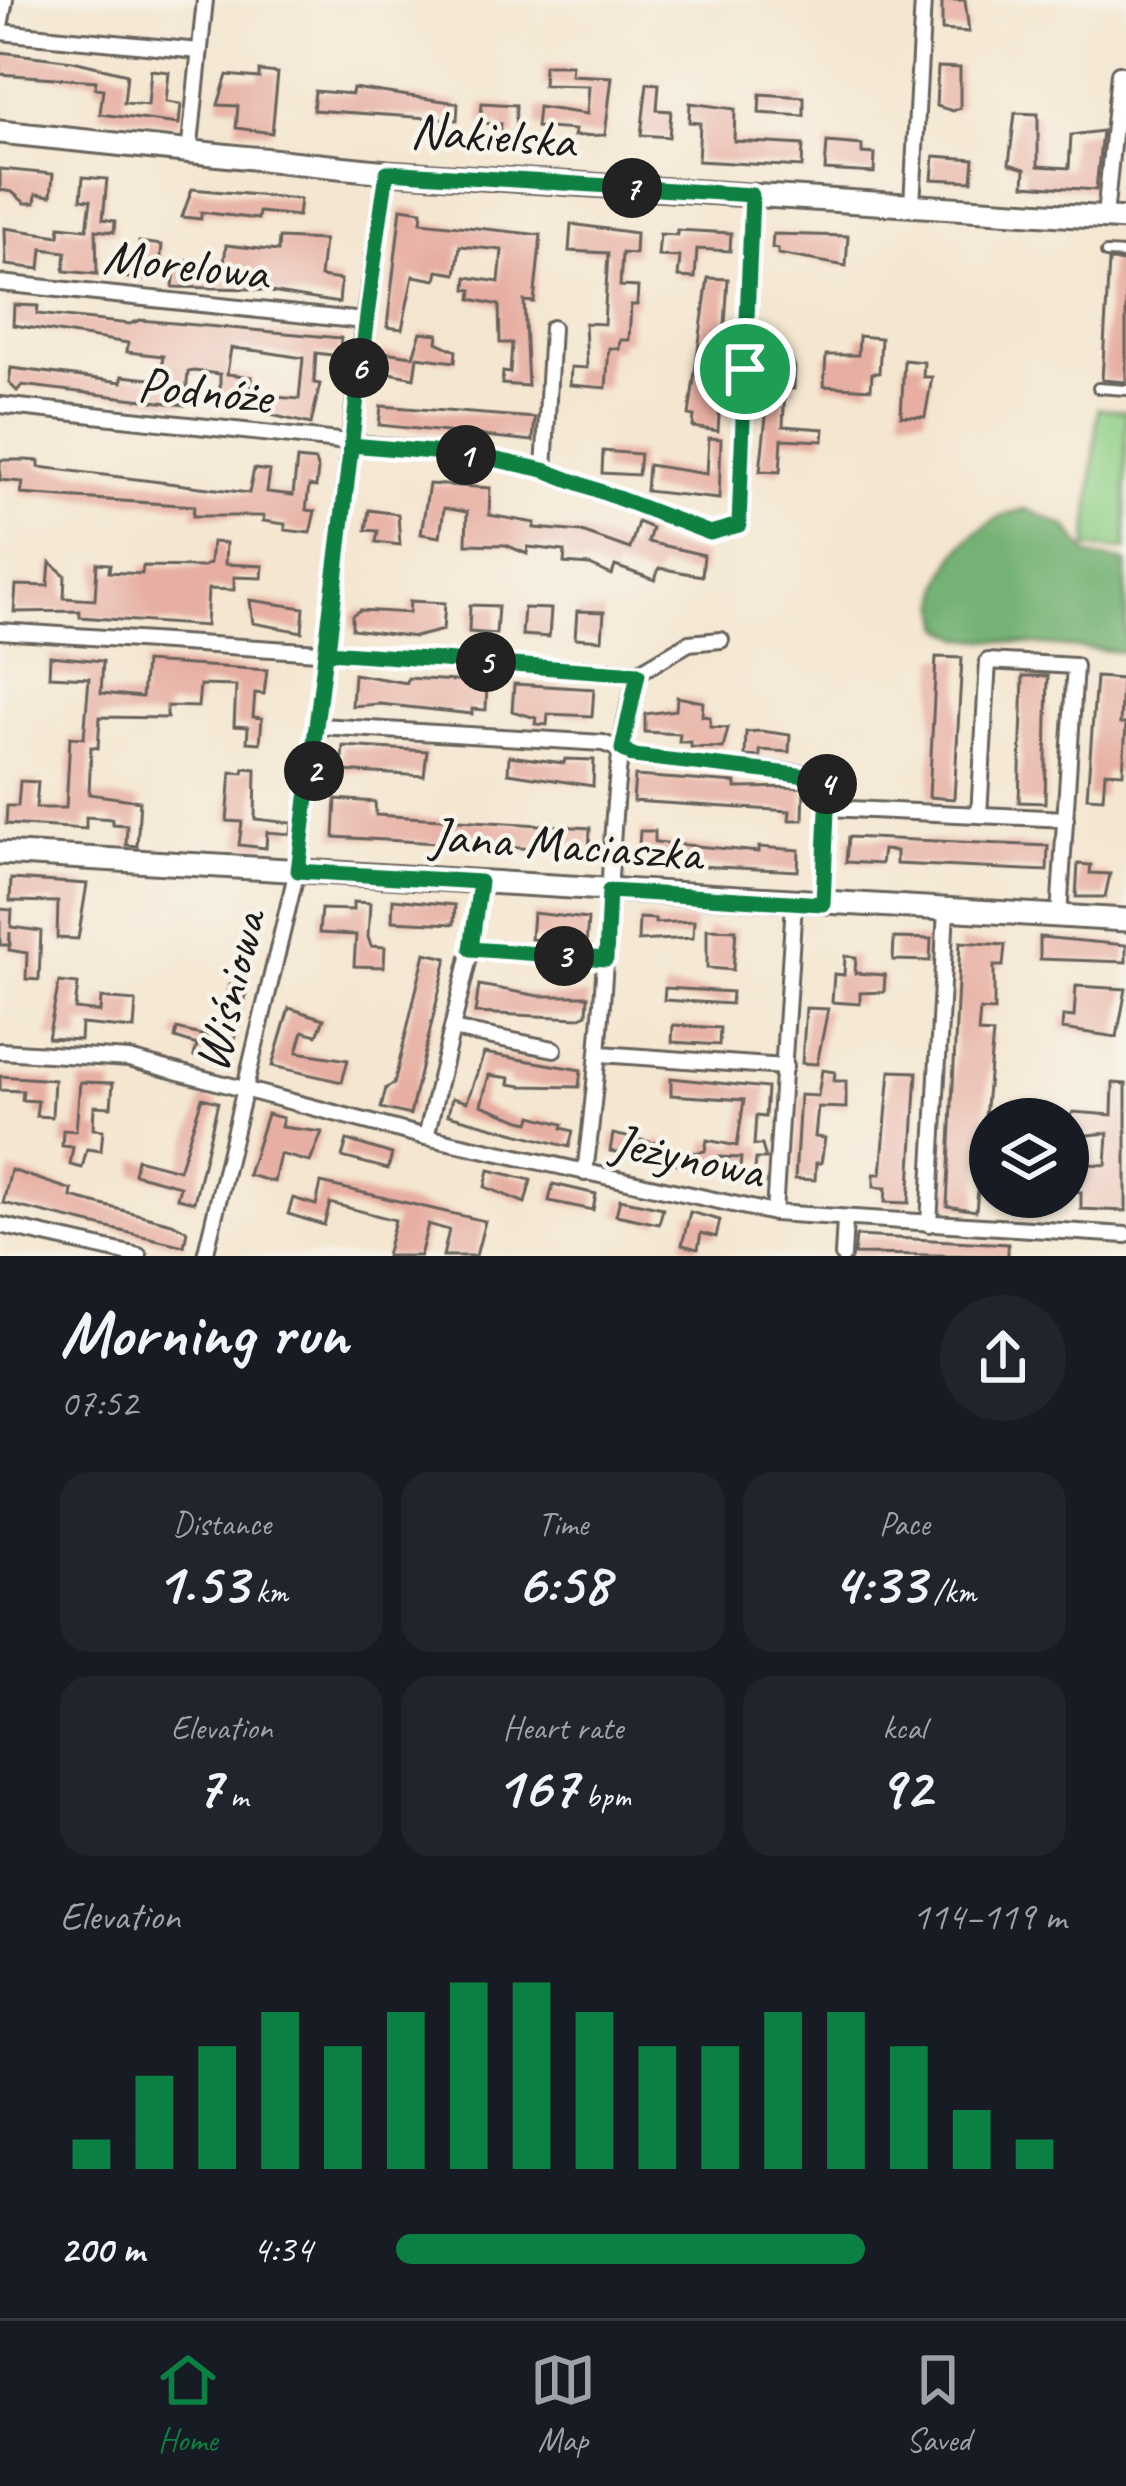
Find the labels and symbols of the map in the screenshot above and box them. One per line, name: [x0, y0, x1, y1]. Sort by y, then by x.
street label: Nakielska: [409, 97, 581, 173]
pin: 7: [602, 158, 662, 218]
street label: Morelowa: [101, 224, 275, 305]
pin: [694, 318, 796, 420]
pin: 6: [329, 338, 389, 398]
street label: Podnóże: [135, 351, 278, 429]
pin: 1: [436, 425, 496, 485]
pin: 5: [456, 632, 516, 692]
pin: 2: [284, 741, 344, 801]
pin: 4: [797, 754, 857, 814]
street label: Jana Maciaszka: [425, 802, 708, 886]
street label: Wiśniowa: [178, 900, 281, 1078]
pin: 3: [534, 926, 594, 986]
street label: Jeżynowa: [603, 1108, 773, 1204]

